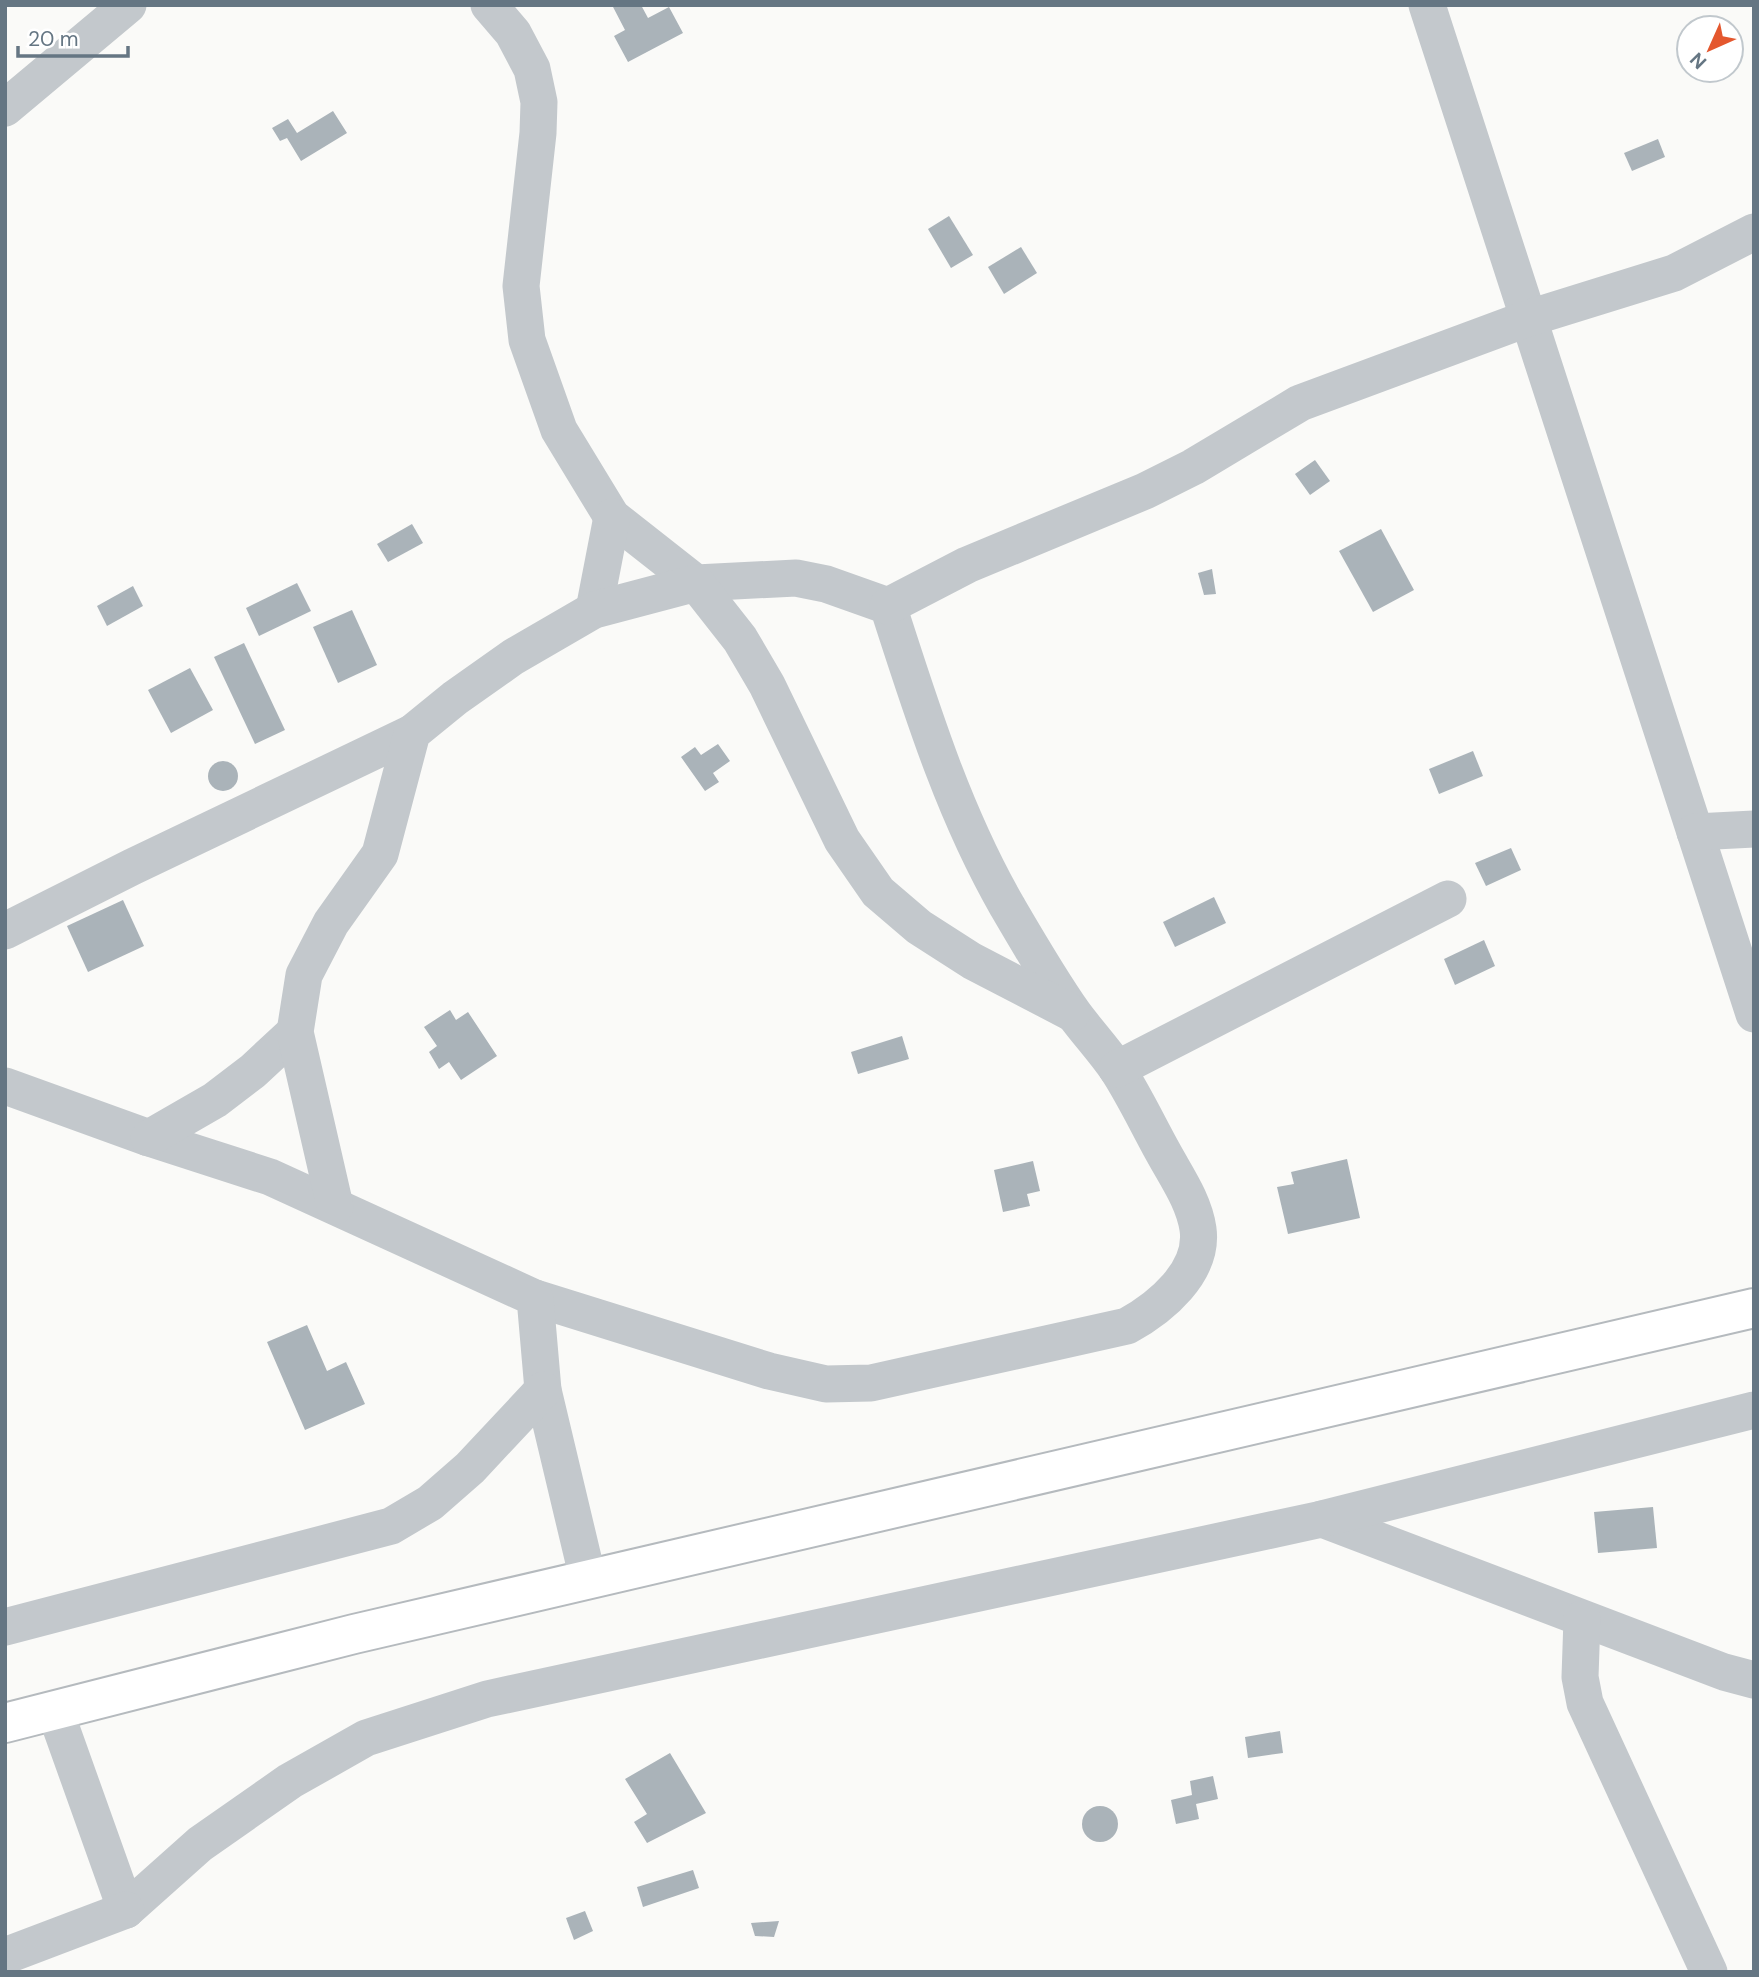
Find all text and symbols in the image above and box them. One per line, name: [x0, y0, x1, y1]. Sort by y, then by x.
scale bar: [18, 14, 128, 58]
north arrow: [1675, 14, 1745, 84]
text: 20 m: [28, 25, 79, 53]
text: N: [1685, 47, 1712, 74]

